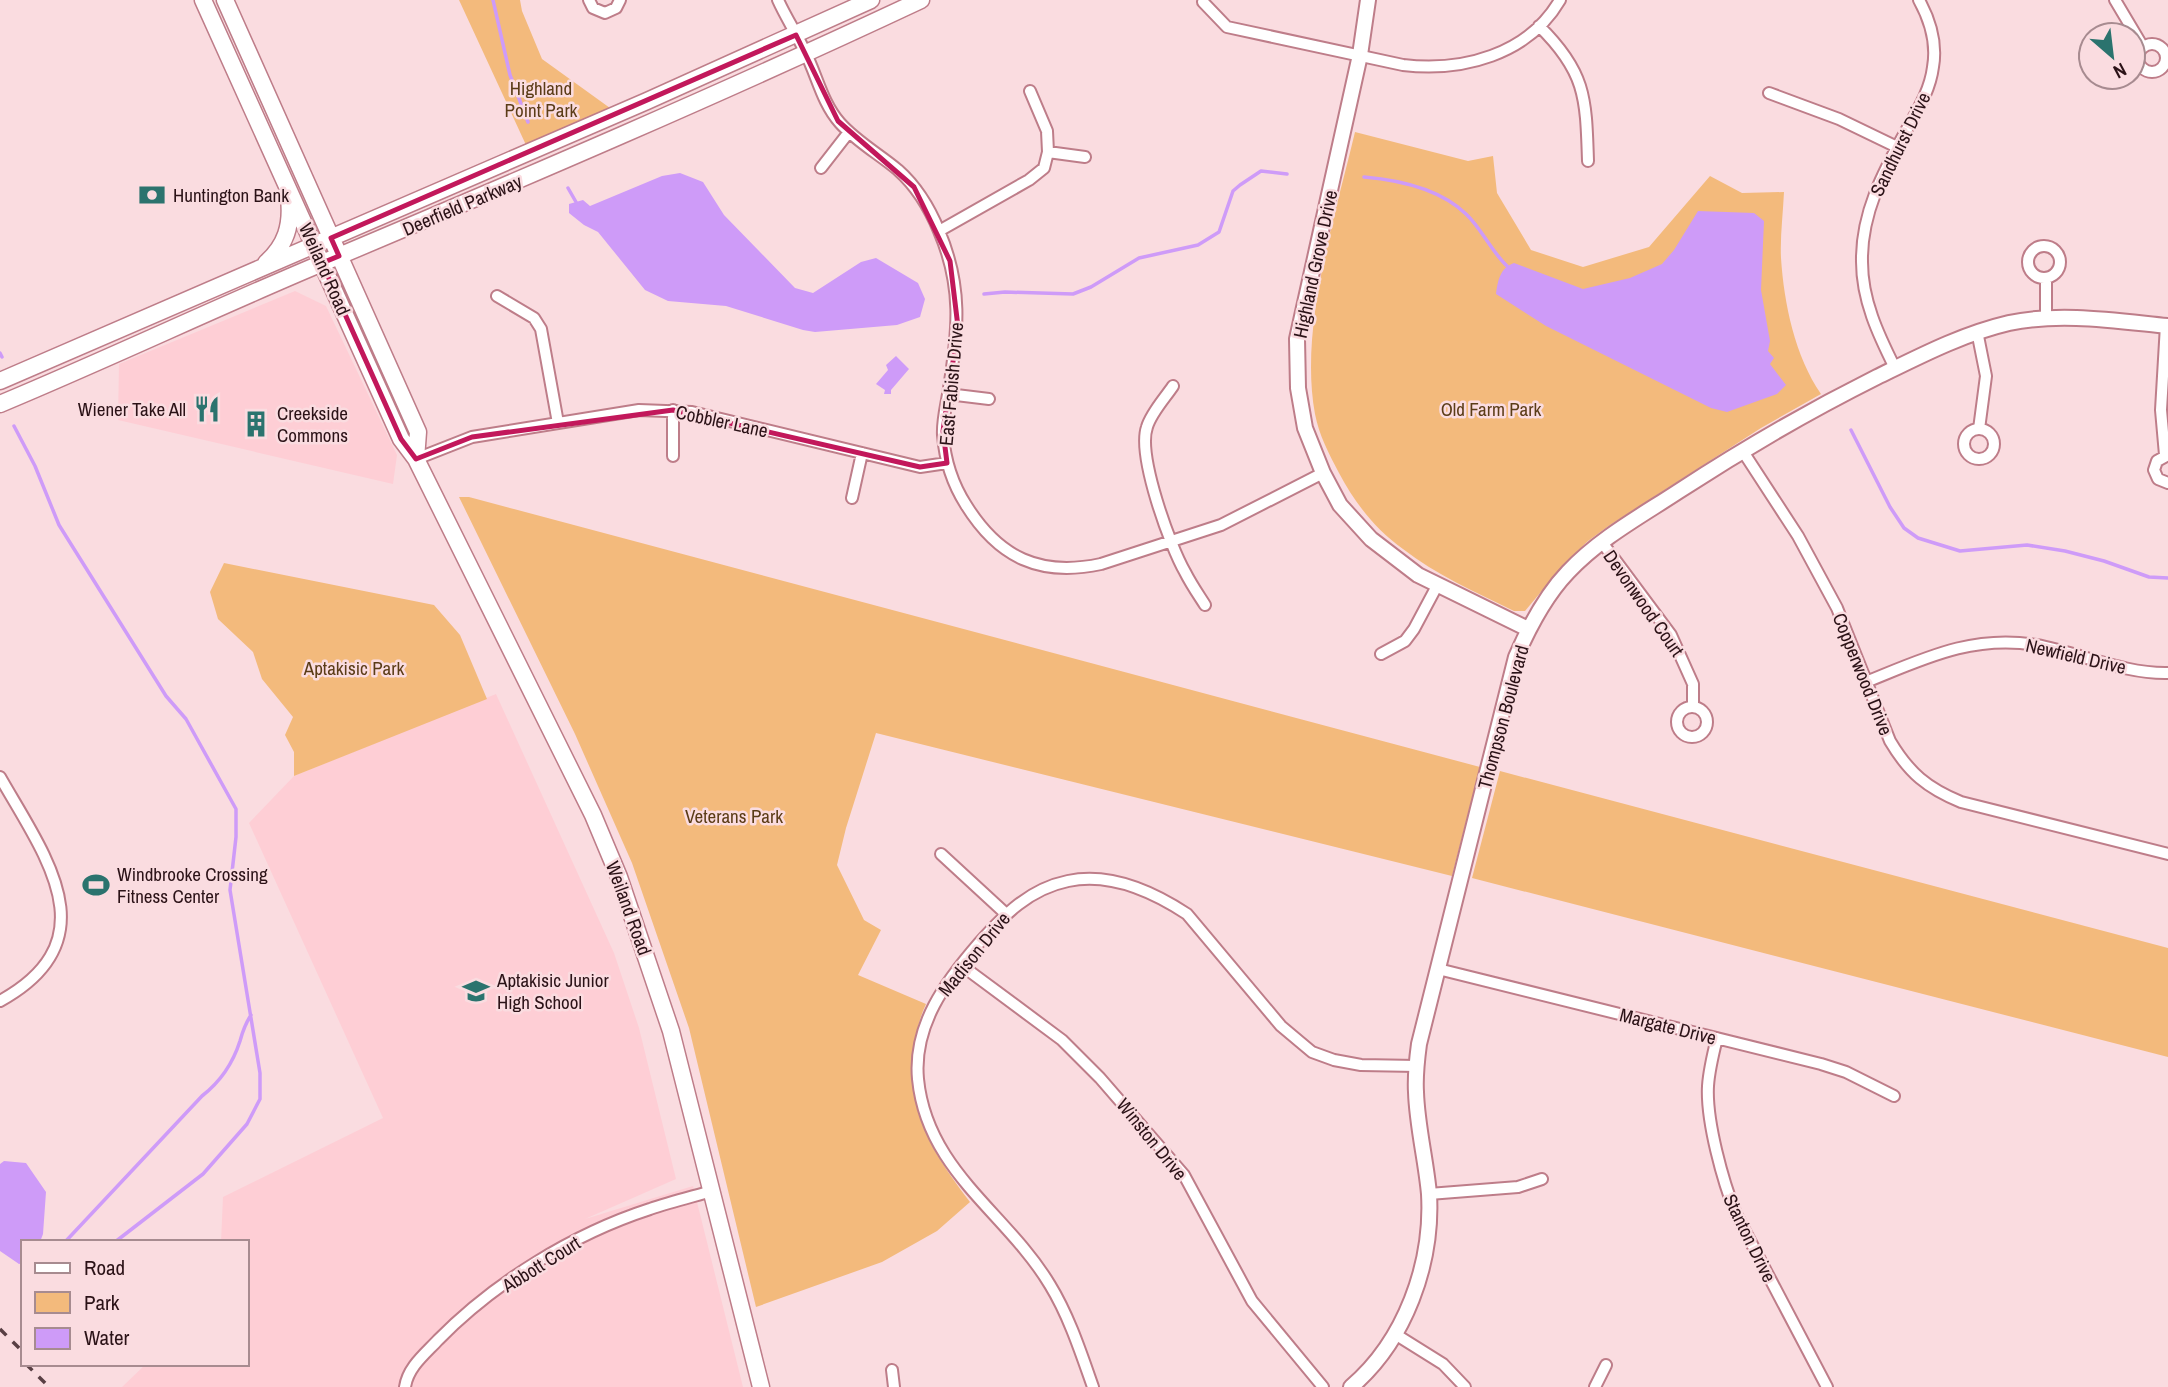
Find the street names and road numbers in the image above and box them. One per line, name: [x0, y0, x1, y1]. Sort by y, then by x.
street label: Sandhurst Drive: [1864, 88, 1936, 200]
street label: Deerfield Parkway: [398, 168, 526, 242]
street label: Highland Grove Drive: [1287, 188, 1343, 340]
street label: Weiland Road: [293, 219, 357, 319]
street label: East Fabish Drive: [933, 321, 969, 447]
street label: Cobbler Lane: [674, 399, 770, 443]
street label: Devonwood Court: [1598, 544, 1691, 662]
street label: Copperwood Drive: [1827, 609, 1899, 739]
street label: Newfield Drive: [2023, 632, 2129, 680]
street label: Thompson Boulevard: [1471, 642, 1535, 792]
street label: Weiland Road: [600, 857, 658, 959]
street label: Madison Drive: [932, 906, 1016, 1002]
street label: Margate Drive: [1617, 1001, 1719, 1051]
street label: Winston Drive: [1111, 1092, 1193, 1186]
street label: Stanton Drive: [1717, 1189, 1783, 1287]
street label: Abbott Court: [496, 1229, 586, 1299]

